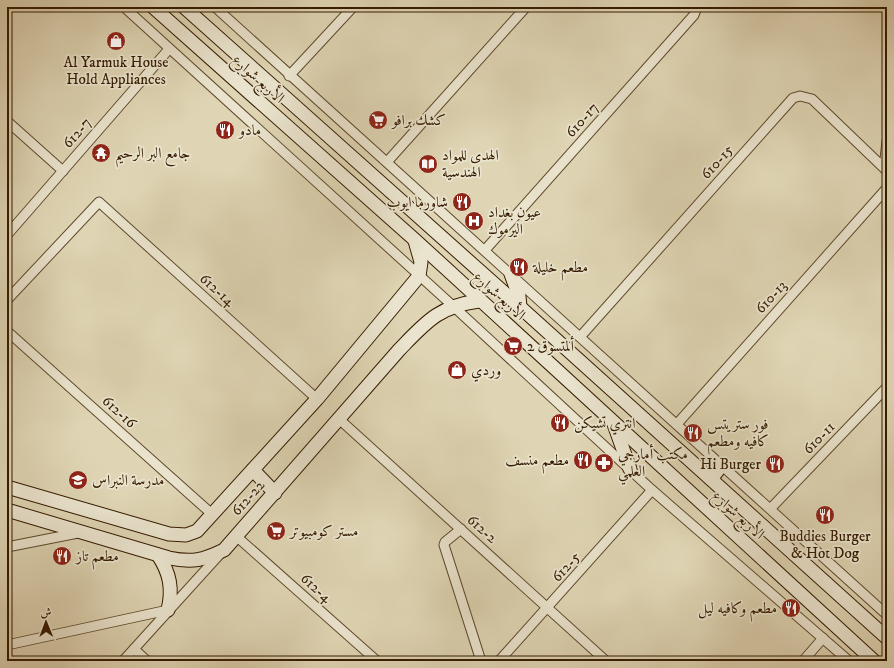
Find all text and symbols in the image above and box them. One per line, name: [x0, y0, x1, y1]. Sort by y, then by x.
shop icon: Al Yarmuk House Hold Appliances: [105, 30, 127, 52]
street label: الأربع شوارع: [225, 49, 290, 111]
place label: Al Yarmuk House Hold Appliances: [64, 53, 168, 89]
street label: 610-17: [561, 98, 603, 142]
supermarket icon: كشك برافو: [367, 109, 389, 131]
place label: كشك برافو: [390, 111, 446, 130]
street label: 612-7: [58, 114, 96, 152]
restaurant icon: مادو: [214, 119, 236, 141]
place label: مادو: [237, 121, 261, 140]
street label: 610-15: [696, 140, 738, 183]
temple icon: جامع البر الرحيم: [90, 142, 112, 164]
place label: جامع البر الرحيم: [115, 144, 190, 168]
place label: الهدى للمواد الهندسية: [442, 146, 499, 182]
library icon: الهدى للمواد الهندسية: [417, 153, 439, 175]
restaurant icon: شاورما ايوب: [451, 191, 473, 213]
place label: شاورما ايوب: [386, 193, 448, 212]
place label: عيون بغداد اليرموك: [488, 203, 541, 239]
hospital icon: عيون بغداد اليرموك: [463, 210, 485, 232]
restaurant icon: مطعم خليلة: [508, 256, 530, 278]
place label: مطعم خليلة: [532, 258, 588, 281]
street label: الأربع شوارع: [466, 266, 531, 328]
street label: 612-14: [195, 269, 239, 311]
street label: 610-13: [751, 276, 791, 318]
supermarket icon: ألمتسوق 2: [502, 335, 524, 357]
place label: ألمتسوق 2: [527, 335, 575, 356]
shop icon: وردي: [446, 359, 468, 381]
place label: وردي: [471, 361, 501, 382]
street label: 612-16: [98, 392, 141, 433]
restaurant icon: انتري تشيكن: [549, 412, 571, 434]
place label: انتري تشيكن: [574, 414, 635, 435]
place label: فور ستريتس كافيه ومطعم: [707, 415, 769, 455]
street label: 610-11: [799, 418, 839, 458]
restaurant icon: فور ستريتس كافيه ومطعم: [682, 422, 704, 444]
place label: مكتب أمارجي العلمي: [618, 443, 688, 485]
restaurant icon: مطعم منسف: [572, 449, 594, 471]
place label: مطعم منسف: [505, 451, 569, 474]
pharmacy icon: مكتب أمارجي العلمي: [593, 452, 615, 474]
restaurant icon: Hi Burger: [764, 453, 786, 475]
place label: Hi Burger: [700, 455, 761, 474]
school or university icon: مدرسة النبراس: [67, 469, 89, 491]
place label: مدرسة النبراس: [92, 471, 164, 490]
street label: 612-22: [227, 476, 269, 520]
street label: الأربع شوارع: [705, 485, 770, 547]
restaurant icon: Buddies Burger & Hot Dog: [814, 504, 836, 526]
street label: 612-2: [463, 511, 501, 548]
supermarket icon: مستر كومبيوتر: [265, 520, 287, 542]
place label: مستر كومبيوتر: [288, 522, 358, 541]
place label: Buddies Burger & Hot Dog: [779, 527, 871, 563]
restaurant icon: مطعم تاز: [51, 545, 73, 567]
place label: مطعم تاز: [74, 547, 119, 570]
street label: 612-5: [548, 548, 585, 586]
street label: 612-4: [297, 569, 336, 607]
restaurant icon: مطعم وكافيه ليل: [780, 597, 802, 619]
place label: مطعم وكافيه ليل: [698, 599, 777, 622]
north arrow: [26, 602, 66, 642]
text: ش: [40, 606, 52, 620]

